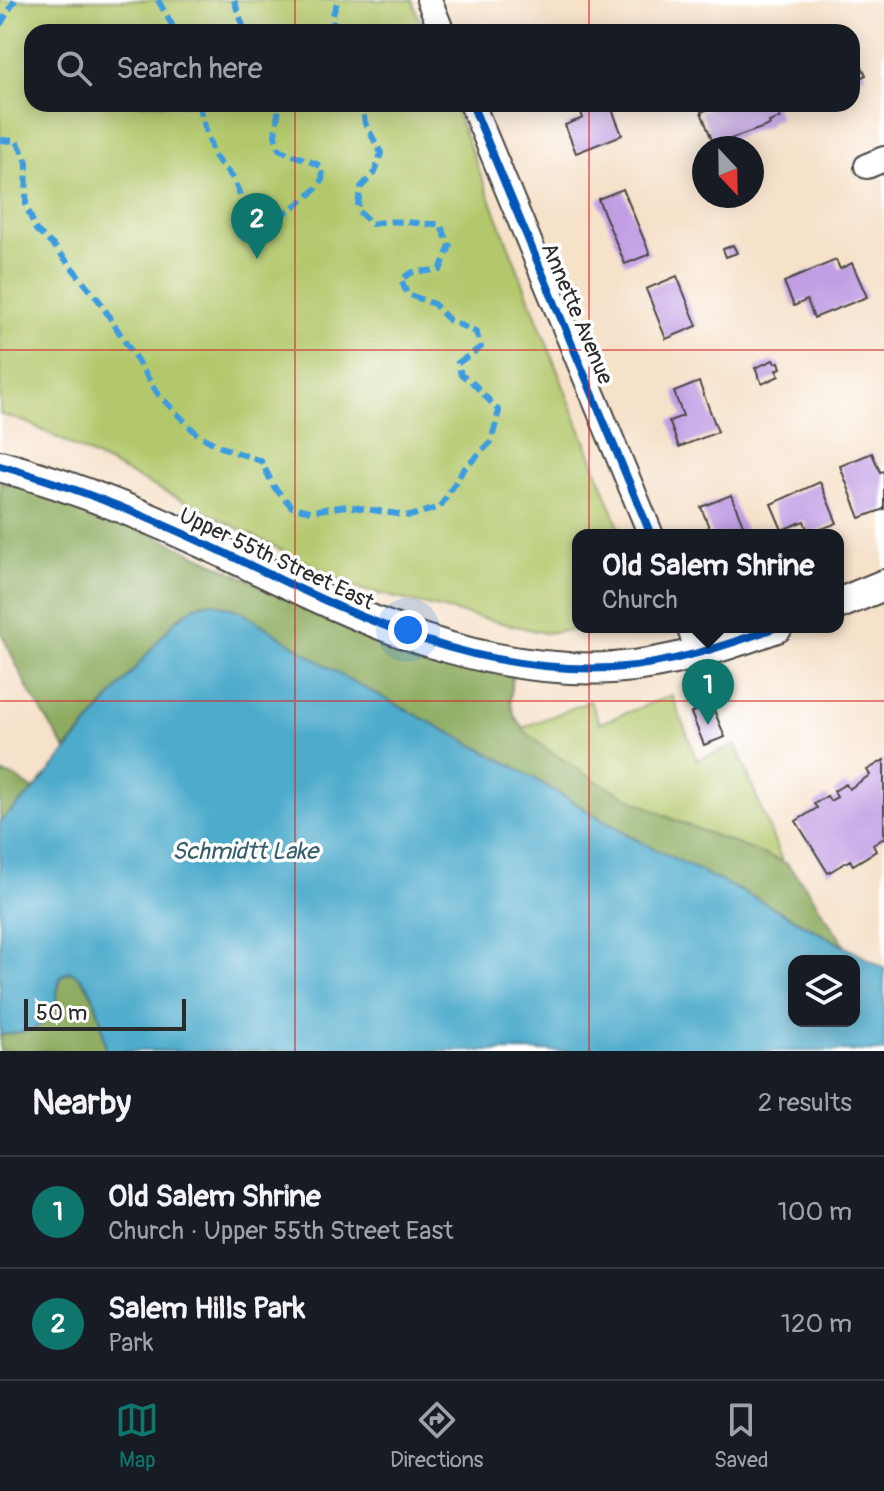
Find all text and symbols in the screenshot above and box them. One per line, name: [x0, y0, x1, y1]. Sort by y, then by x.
search box: [24, 24, 860, 112]
icon: search: [52, 46, 96, 90]
text: Search here: [116, 50, 263, 87]
north arrow: [692, 136, 764, 208]
pin: 2: [231, 193, 283, 259]
street label: Annette Avenue: [535, 238, 620, 389]
street label: Upper 55th Street East: [175, 502, 378, 616]
popup: [572, 529, 844, 633]
text: Old Salem Shrine: [602, 547, 814, 584]
text: Church: [602, 584, 678, 616]
your location: [388, 610, 428, 650]
pin: 1: [682, 659, 734, 725]
water label: Schmidtt Lake: [172, 837, 320, 866]
map controls: [788, 955, 860, 1027]
button: layers: [788, 955, 860, 1027]
scale bar: [24, 995, 186, 1031]
text: 50 m: [36, 999, 87, 1027]
text: Nearby: [32, 1082, 131, 1125]
text: 2 results: [758, 1087, 852, 1119]
text: Old Salem Shrine: [108, 1178, 321, 1215]
text: 1: [53, 1196, 63, 1228]
text: 100 m: [778, 1196, 852, 1228]
text: Church · Upper 55th Street East: [108, 1215, 454, 1247]
text: Salem Hills Park: [108, 1290, 305, 1327]
text: 2: [51, 1308, 65, 1340]
text: 120 m: [781, 1308, 852, 1340]
text: Park: [108, 1327, 154, 1359]
tab: Map: [115, 1398, 159, 1474]
tab: Directions: [390, 1398, 483, 1474]
tab: Saved: [714, 1398, 769, 1474]

